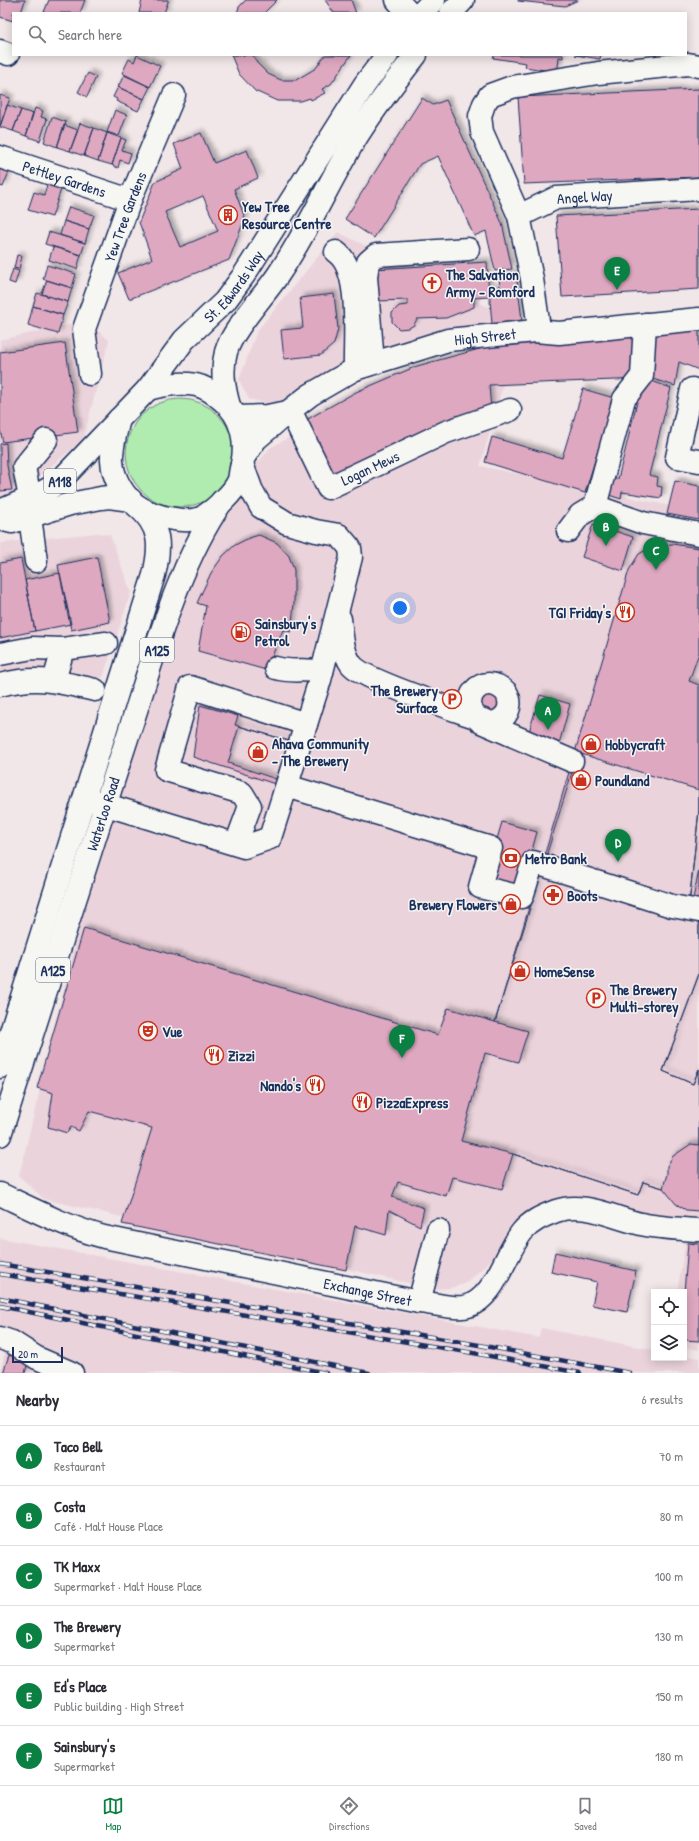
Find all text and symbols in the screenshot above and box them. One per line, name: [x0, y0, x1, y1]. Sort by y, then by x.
search box: [12, 12, 687, 56]
icon: search: [26, 23, 48, 45]
text: Search here: [58, 24, 122, 45]
street label: Pettley Gardens: [20, 155, 109, 202]
street label: Yew Tree Gardens: [98, 168, 151, 264]
street label: Angel Way: [556, 184, 613, 208]
place label: Yew Tree Resource Centre: [242, 196, 332, 234]
building icon: Yew Tree Resource Centre: [217, 204, 239, 226]
street label: St. Edwards Way: [199, 246, 268, 327]
pin: E: [604, 257, 630, 290]
place label: The Salvation Army - Romford: [445, 264, 535, 303]
church icon: The Salvation Army - Romford: [421, 272, 443, 294]
street label: High Street: [453, 322, 518, 350]
street label: Logan Mews: [337, 445, 403, 491]
road number: A118: [44, 469, 76, 493]
pin: B: [593, 513, 619, 546]
pin: C: [643, 537, 669, 570]
your location: [390, 598, 410, 618]
restaurant icon: TGI Friday's: [614, 601, 636, 623]
place label: TGI Friday's: [548, 602, 611, 624]
place label: Sainsbury's Petrol: [255, 613, 316, 651]
fuel station icon: Sainsbury's Petrol: [230, 621, 252, 643]
road number: A125: [140, 638, 174, 662]
place label: The Brewery Surface: [370, 680, 439, 718]
parking icon: The Brewery Surface: [441, 688, 463, 710]
pin: A: [535, 697, 561, 730]
place label: Ahava Community - The Brewery: [272, 733, 370, 772]
shop icon: Hobbycraft: [580, 733, 602, 755]
place label: Hobbycraft: [605, 734, 666, 756]
shop icon: Ahava Community - The Brewery: [247, 741, 269, 763]
shop icon: Poundland: [570, 769, 592, 791]
place label: Poundland: [595, 770, 650, 791]
street label: Waterloo Road: [81, 774, 124, 853]
pin: D: [605, 829, 631, 862]
bank icon: Metro Bank: [500, 847, 522, 869]
place label: Metro Bank: [525, 848, 588, 869]
pharmacy icon: Boots: [542, 884, 564, 906]
place label: Boots: [567, 885, 598, 906]
shop icon: Brewery Flowers: [500, 893, 522, 915]
place label: Brewery Flowers: [409, 894, 497, 916]
road number: A125: [36, 958, 70, 982]
shop icon: HomeSense: [509, 960, 531, 982]
place label: HomeSense: [534, 961, 595, 982]
place label: The Brewery Multi-storey: [609, 979, 679, 1018]
parking icon: The Brewery Multi-storey: [585, 987, 607, 1009]
theatre icon: Vue: [137, 1020, 159, 1042]
place label: Vue: [162, 1021, 182, 1042]
pin: F: [389, 1025, 415, 1058]
restaurant icon: Zizzi: [203, 1044, 225, 1066]
place label: Zizzi: [228, 1045, 255, 1066]
restaurant icon: Nando's: [304, 1074, 326, 1096]
place label: Nando's: [260, 1075, 301, 1096]
restaurant icon: PizzaExpress: [351, 1091, 373, 1113]
place label: PizzaExpress: [376, 1092, 449, 1114]
street label: Exchange Street: [322, 1272, 414, 1311]
map controls: [651, 1289, 687, 1361]
button: locate: [651, 1289, 687, 1325]
button: layers: [651, 1325, 687, 1361]
scale bar: [12, 1345, 63, 1364]
text: 20 m: [18, 1347, 38, 1361]
text: Nearby: [16, 1388, 59, 1411]
text: 6 results: [642, 1390, 683, 1408]
text: Taco Bell: [54, 1436, 102, 1457]
text: A: [26, 1447, 32, 1465]
text: 70 m: [659, 1447, 683, 1465]
text: Restaurant: [54, 1457, 105, 1475]
text: Costa: [54, 1496, 85, 1517]
text: B: [26, 1507, 32, 1525]
text: 80 m: [660, 1507, 683, 1525]
text: Café · Malt House Place: [54, 1517, 163, 1535]
text: TK Maxx: [54, 1556, 101, 1577]
text: C: [25, 1567, 33, 1585]
text: 100 m: [655, 1567, 683, 1585]
text: Supermarket · Malt House Place: [54, 1577, 202, 1595]
text: The Brewery: [54, 1616, 121, 1637]
text: D: [26, 1627, 32, 1645]
text: 130 m: [655, 1627, 683, 1645]
text: Supermarket: [54, 1637, 115, 1655]
text: Ed's Place: [54, 1676, 107, 1697]
text: E: [26, 1687, 32, 1705]
text: 150 m: [655, 1687, 683, 1705]
text: Public building · High Street: [54, 1697, 184, 1715]
text: Sainsbury's: [54, 1736, 115, 1757]
text: F: [27, 1747, 31, 1765]
text: 180 m: [655, 1747, 683, 1765]
text: Supermarket: [54, 1757, 115, 1775]
tab: Map: [102, 1795, 124, 1833]
tab: Directions: [329, 1795, 370, 1833]
tab: Saved: [574, 1795, 597, 1833]

